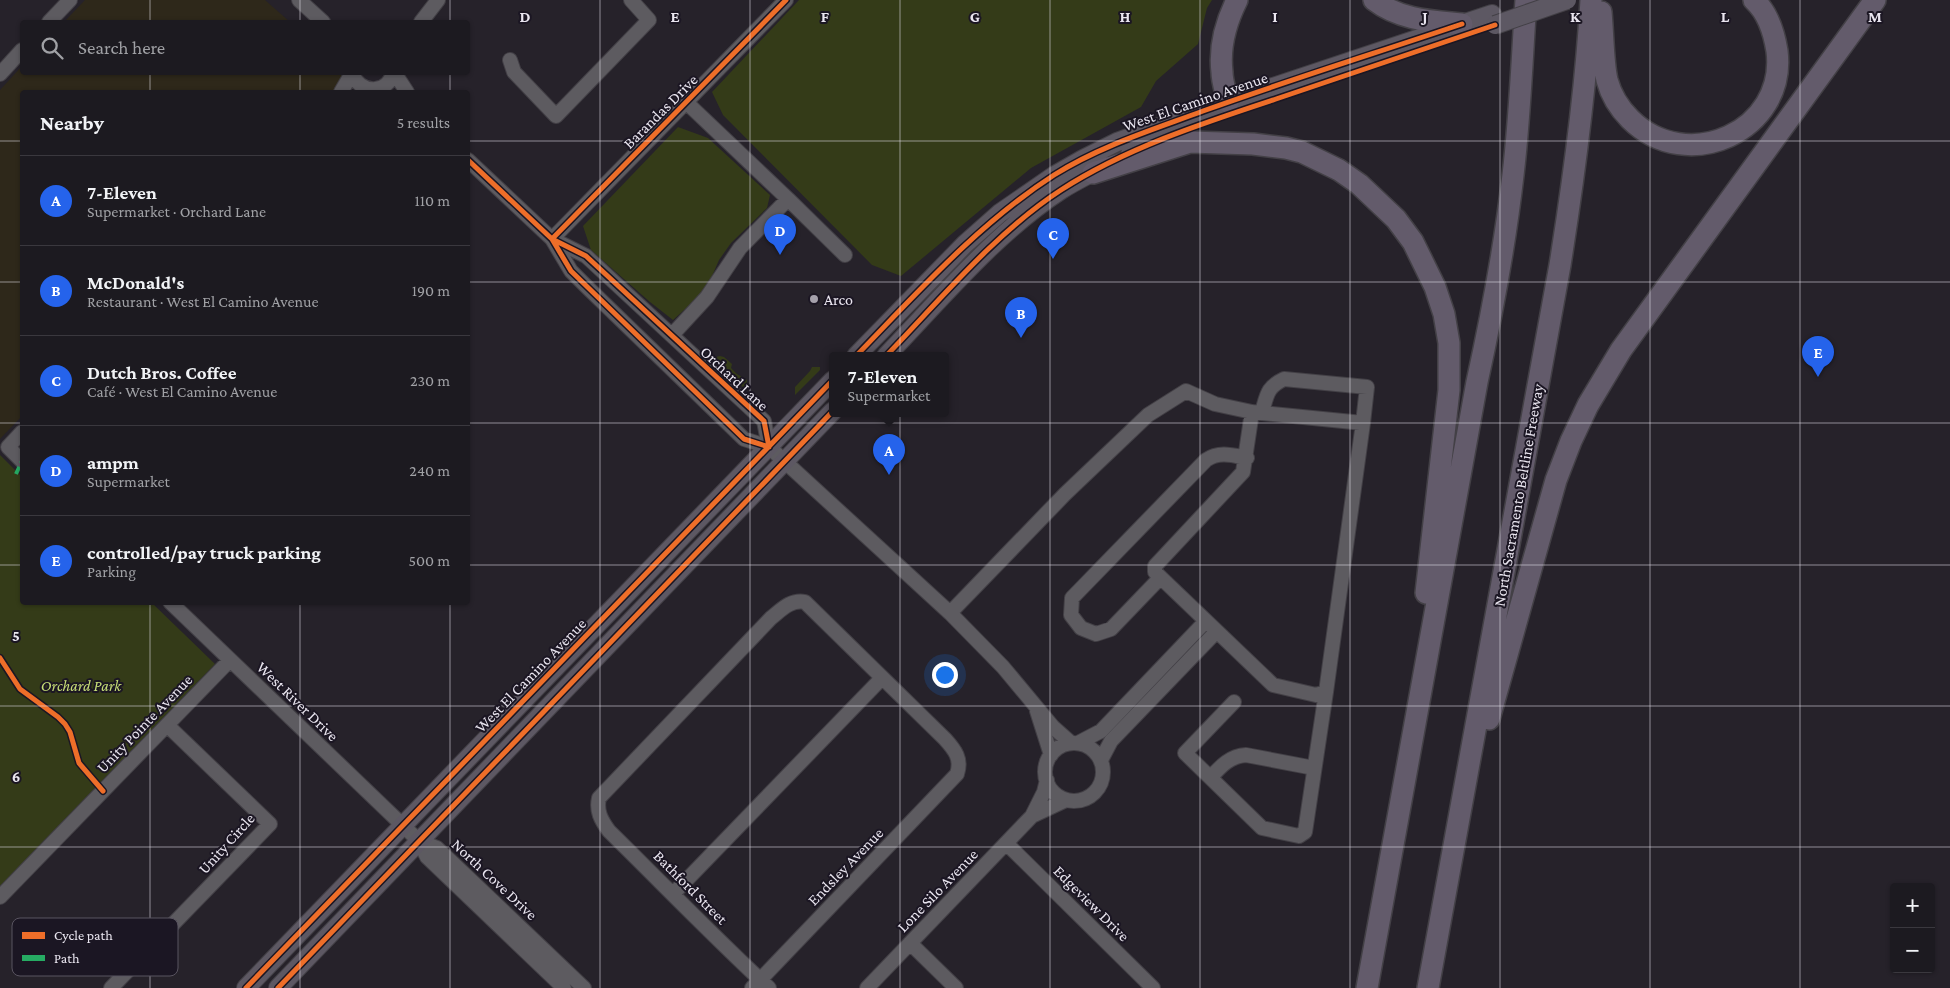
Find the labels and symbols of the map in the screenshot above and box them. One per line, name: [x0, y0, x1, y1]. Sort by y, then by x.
text: D: [519, 8, 531, 25]
text: E: [670, 8, 680, 25]
text: F: [821, 8, 830, 25]
text: G: [970, 8, 980, 25]
text: H: [1120, 8, 1131, 25]
text: I: [1272, 8, 1278, 25]
text: J: [1420, 8, 1428, 25]
text: K: [1570, 8, 1581, 25]
text: L: [1721, 8, 1730, 25]
text: M: [1868, 8, 1882, 25]
street label: West El Camino Avenue: [1121, 69, 1270, 134]
street label: Barandas Drive: [620, 71, 701, 152]
pin: D: [764, 214, 796, 255]
pin: C: [1037, 218, 1069, 259]
place label: Arco: [824, 291, 853, 308]
marker: Arco: [808, 293, 820, 305]
pin: B: [1005, 297, 1037, 338]
pin: E: [1802, 336, 1834, 377]
street label: Orchard Lane: [697, 343, 772, 414]
street label: North Sacramento Beltline Freeway: [1491, 382, 1548, 608]
pin: A: [873, 434, 905, 475]
street label: West El Camino Avenue: [471, 615, 589, 736]
text: 5: [12, 627, 20, 644]
street label: West River Drive: [253, 658, 342, 744]
your location: [932, 662, 958, 688]
street label: Unity Pointe Avenue: [93, 671, 196, 777]
park label: Orchard Park: [41, 677, 122, 694]
text: 6: [12, 768, 20, 785]
street label: Unity Circle: [195, 810, 259, 878]
street label: Endsley Avenue: [804, 824, 887, 909]
street label: North Cove Drive: [449, 836, 541, 923]
street label: Lone Silo Avenue: [894, 845, 981, 935]
street label: Bathford Street: [650, 847, 731, 928]
street label: Edgeview Drive: [1050, 862, 1133, 945]
legend: [12, 918, 178, 976]
text: Cycle path: [54, 927, 113, 943]
text: Path: [54, 950, 80, 966]

